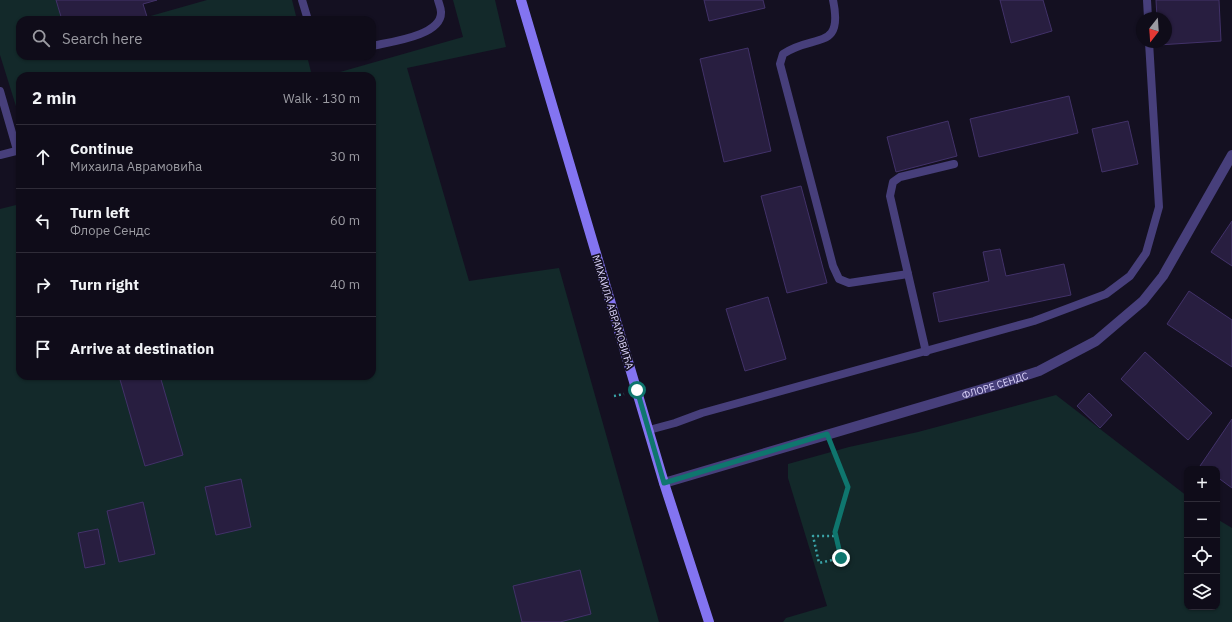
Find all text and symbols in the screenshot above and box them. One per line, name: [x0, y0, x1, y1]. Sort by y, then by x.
north arrow: [1136, 12, 1172, 48]
search box: [16, 16, 376, 60]
icon: search: [30, 27, 52, 49]
text: Search here: [62, 29, 142, 48]
text: 2 min: [32, 87, 76, 109]
text: Walk · 130 m: [283, 90, 360, 107]
text: Continue: [70, 139, 134, 158]
icon: ahead: [32, 146, 54, 168]
text: 30 m: [330, 148, 360, 165]
text: Михаила Аврамовића: [70, 158, 202, 175]
text: Turn left: [70, 203, 130, 222]
icon: left: [32, 210, 54, 232]
text: 60 m: [330, 212, 360, 229]
text: Флоре Сендс: [70, 222, 150, 239]
street label: МИХАИЛА АВРАМОВИЋА: [589, 253, 637, 371]
icon: right: [32, 274, 54, 296]
text: Turn right: [70, 275, 139, 294]
text: 40 m: [330, 276, 360, 293]
icon: arrive: [32, 338, 54, 360]
text: Arrive at destination: [70, 339, 214, 358]
street label: ФЛОРЕ СЕНДС: [960, 369, 1030, 401]
route start: [628, 381, 646, 399]
map controls: [1184, 466, 1220, 610]
button: +: [1184, 466, 1220, 502]
button: −: [1184, 502, 1220, 538]
button: locate: [1184, 538, 1220, 574]
route end: [832, 549, 850, 567]
button: layers: [1184, 574, 1220, 610]

